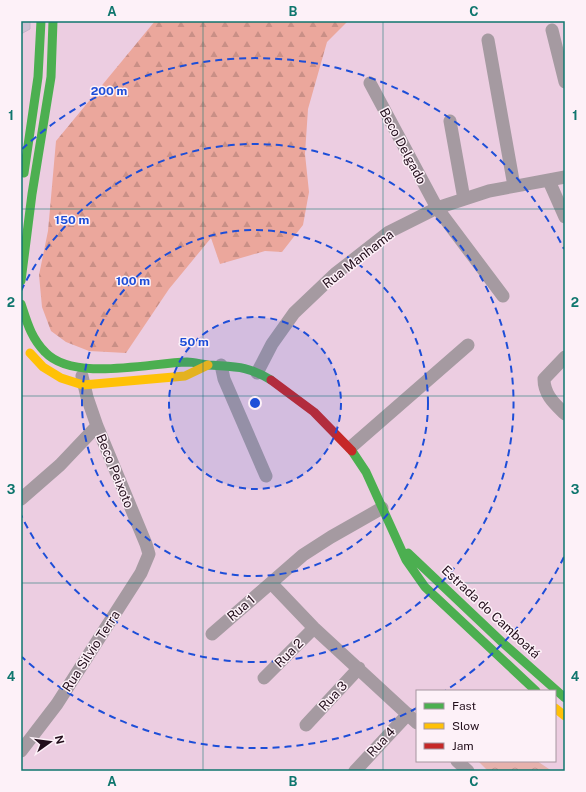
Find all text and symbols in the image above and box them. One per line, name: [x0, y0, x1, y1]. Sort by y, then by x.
text: A: [107, 4, 117, 19]
text: B: [289, 4, 298, 19]
text: C: [469, 4, 479, 19]
text: 200 m: [91, 84, 127, 98]
street label: Beco Delgado: [377, 105, 429, 187]
text: 1: [8, 108, 14, 123]
text: 1: [572, 108, 578, 123]
text: 150 m: [55, 213, 89, 227]
street label: Rua Manhama: [320, 227, 396, 291]
text: 100 m: [116, 274, 150, 288]
text: 2: [7, 295, 15, 310]
text: 2: [571, 295, 579, 310]
text: 50 m: [179, 335, 209, 349]
centre of rings: [248, 396, 262, 410]
street label: Beco Peixoto: [93, 432, 137, 510]
text: 3: [7, 482, 16, 497]
text: 3: [571, 482, 580, 497]
street label: Estrada do Camboatá: [439, 563, 543, 661]
street label: Rua 1: [224, 592, 258, 624]
street label: Rua Silvio Terra: [59, 608, 123, 694]
street label: Rua 2: [272, 635, 307, 670]
text: 4: [7, 669, 16, 684]
text: 4: [571, 669, 580, 684]
street label: Rua 3: [316, 678, 350, 714]
legend: [416, 690, 556, 762]
text: Fast: [452, 699, 477, 713]
text: Slow: [452, 719, 480, 733]
north arrow: [30, 722, 70, 762]
street label: Rua 4: [364, 724, 398, 760]
text: N: [53, 734, 67, 745]
text: Jam: [452, 739, 474, 753]
text: A: [107, 774, 117, 789]
text: B: [289, 774, 298, 789]
text: C: [469, 774, 479, 789]

